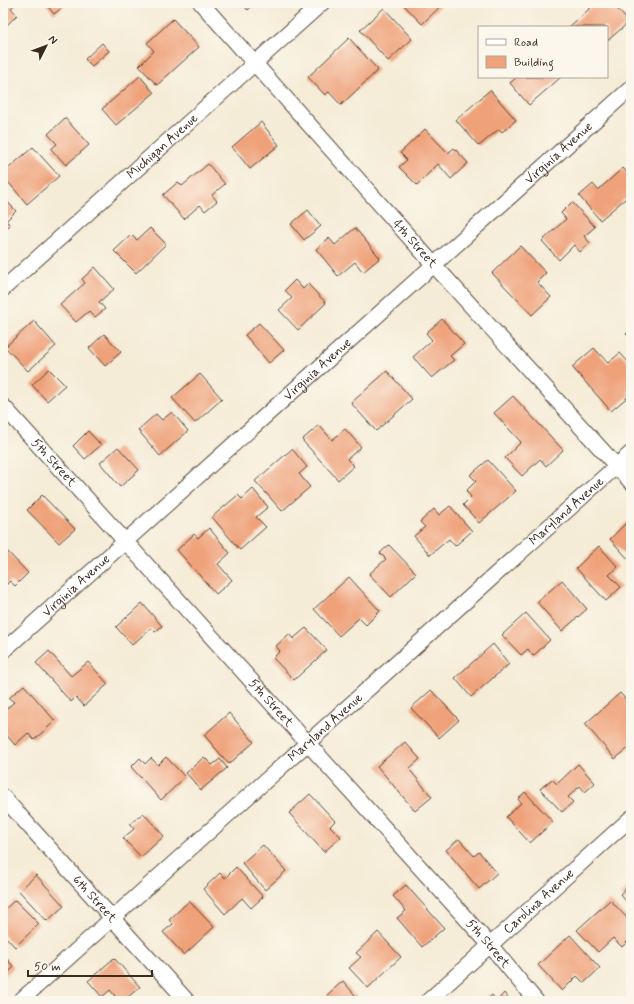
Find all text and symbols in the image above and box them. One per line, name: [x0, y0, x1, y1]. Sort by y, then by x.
north arrow: [26, 26, 66, 66]
legend: [478, 26, 608, 78]
text: N: [45, 33, 60, 47]
text: Road: [514, 35, 538, 51]
text: Building: [514, 55, 554, 72]
street label: Michigan Avenue: [123, 110, 202, 183]
street label: Virginia Avenue: [521, 118, 596, 188]
street label: 4th Street: [389, 216, 441, 272]
street label: Virginia Avenue: [280, 334, 355, 404]
street label: 5th Street: [28, 435, 80, 490]
street label: Maryland Avenue: [525, 473, 608, 549]
street label: Virginia Avenue: [38, 551, 114, 621]
street label: 5th Street: [245, 675, 298, 731]
street label: Maryland Avenue: [284, 689, 366, 765]
street label: Carolina Avenue: [500, 865, 578, 938]
street label: 6th Street: [69, 871, 121, 926]
street label: 5th Street: [462, 915, 514, 972]
scale bar: [28, 952, 152, 978]
text: 50 m: [34, 959, 61, 975]

